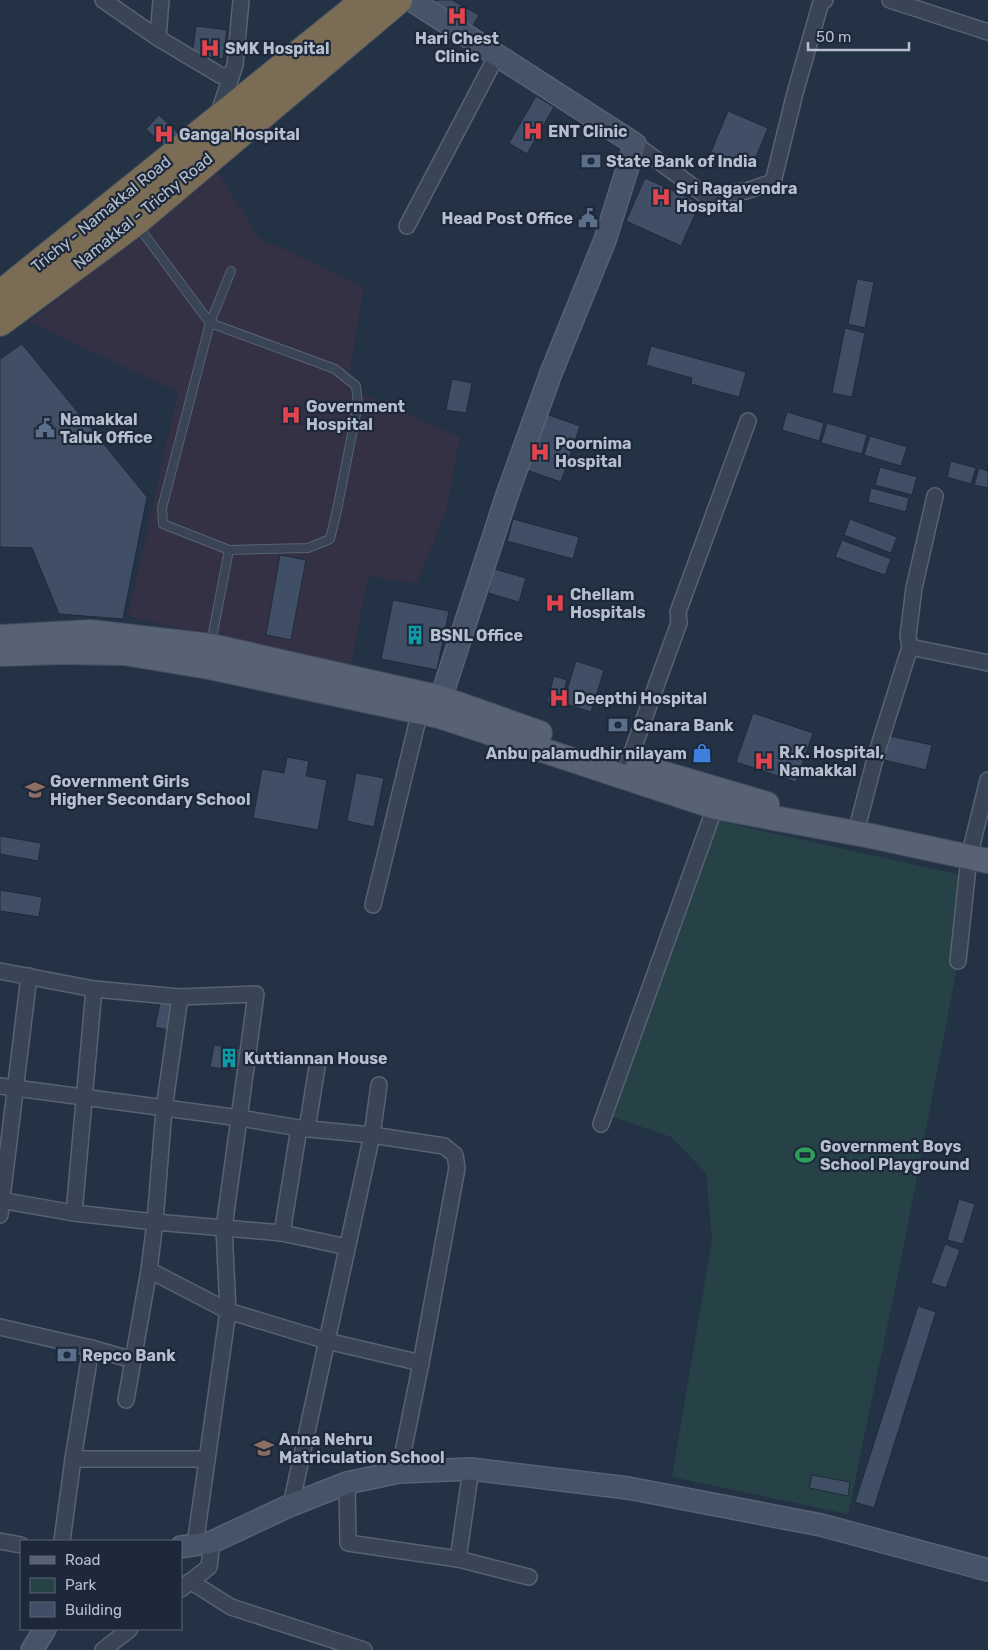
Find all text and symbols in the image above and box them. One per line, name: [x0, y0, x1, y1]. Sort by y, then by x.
hospital icon: Hari Chest Clinic: [446, 5, 468, 27]
scale bar: [808, 20, 909, 52]
text: 50 m: [816, 28, 851, 46]
place label: Hari Chest Clinic: [415, 29, 500, 66]
hospital icon: SMK Hospital: [199, 37, 221, 59]
place label: SMK Hospital: [225, 39, 330, 58]
hospital icon: ENT Clinic: [522, 120, 544, 142]
place label: ENT Clinic: [548, 122, 628, 141]
hospital icon: Ganga Hospital: [153, 123, 175, 145]
place label: Ganga Hospital: [179, 125, 300, 144]
street label: Namakkal - Trichy Road: [70, 149, 216, 273]
bank icon: State Bank of India: [580, 150, 602, 172]
street label: Trichy - Namakkal Road: [27, 152, 175, 276]
place label: State Bank of India: [606, 152, 757, 171]
place label: Sri Ragavendra Hospital: [676, 179, 797, 216]
hospital icon: Sri Ragavendra Hospital: [650, 186, 672, 208]
public building icon: Head Post Office: [577, 207, 599, 229]
place label: Head Post Office: [441, 209, 573, 228]
place label: Government Hospital: [306, 397, 406, 434]
hospital icon: Government Hospital: [280, 404, 302, 426]
place label: Namakkal Taluk Office: [60, 410, 153, 447]
public building icon: Namakkal Taluk Office: [34, 417, 56, 439]
place label: Poornima Hospital: [555, 434, 632, 471]
hospital icon: Poornima Hospital: [529, 441, 551, 463]
place label: Chellam Hospitals: [570, 585, 646, 622]
hospital icon: Chellam Hospitals: [544, 592, 566, 614]
building icon: BSNL Office: [404, 624, 426, 646]
place label: BSNL Office: [430, 626, 523, 645]
hospital icon: Deepthi Hospital: [548, 687, 570, 709]
place label: Deepthi Hospital: [574, 689, 707, 708]
bank icon: Canara Bank: [607, 714, 629, 736]
place label: Canara Bank: [633, 716, 734, 735]
shop icon: Anbu palamudhir nilayam: [691, 742, 713, 764]
place label: R.K. Hospital, Namakkal: [779, 743, 884, 780]
place label: Anbu palamudhir nilayam: [486, 744, 687, 763]
hospital icon: R.K. Hospital, Namakkal: [753, 750, 775, 772]
place label: Government Girls Higher Secondary School: [50, 772, 250, 809]
school or university icon: Government Girls Higher Secondary School: [24, 779, 46, 801]
building icon: Kuttiannan House: [218, 1047, 240, 1069]
place label: Kuttiannan House: [244, 1049, 388, 1068]
place label: Government Boys School Playground: [820, 1137, 970, 1174]
sports icon: Government Boys School Playground: [794, 1144, 816, 1166]
bank icon: Repco Bank: [56, 1344, 78, 1366]
place label: Repco Bank: [82, 1346, 176, 1365]
place label: Anna Nehru Matriculation School: [279, 1430, 445, 1467]
school or university icon: Anna Nehru Matriculation School: [253, 1437, 275, 1459]
legend: [20, 1540, 182, 1630]
text: Road: [65, 1551, 101, 1569]
text: Park: [65, 1576, 96, 1594]
text: Building: [65, 1601, 122, 1619]

